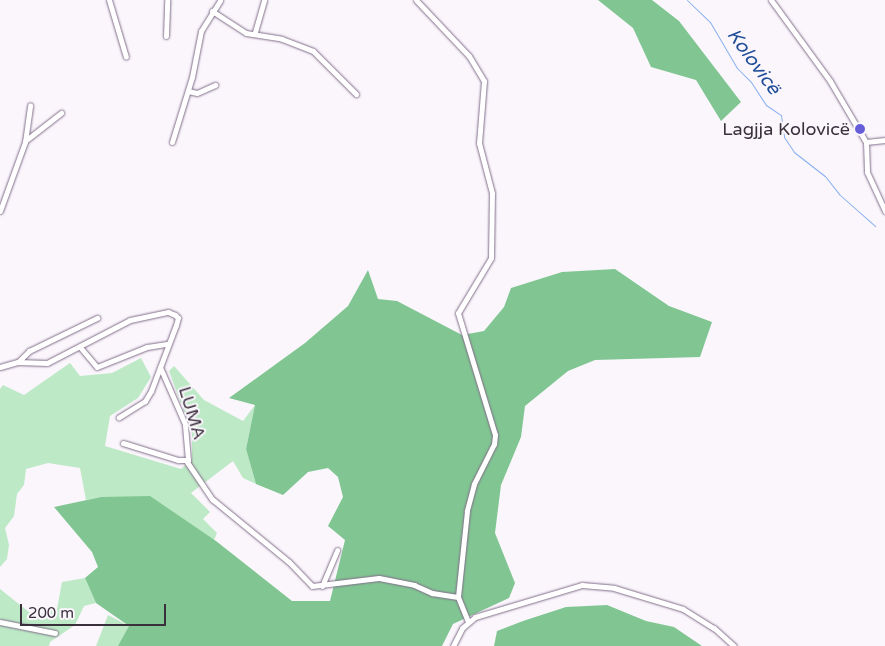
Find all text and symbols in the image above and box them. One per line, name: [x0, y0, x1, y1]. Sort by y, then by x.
water label: Kolovicë: [721, 25, 785, 99]
place label: Lagjja Kolovicë: [722, 118, 850, 140]
marker: Lagjja Kolovicë: [854, 123, 866, 135]
street label: LUMA: [174, 384, 210, 442]
scale bar: [22, 594, 169, 626]
text: 200 m: [28, 604, 74, 622]

